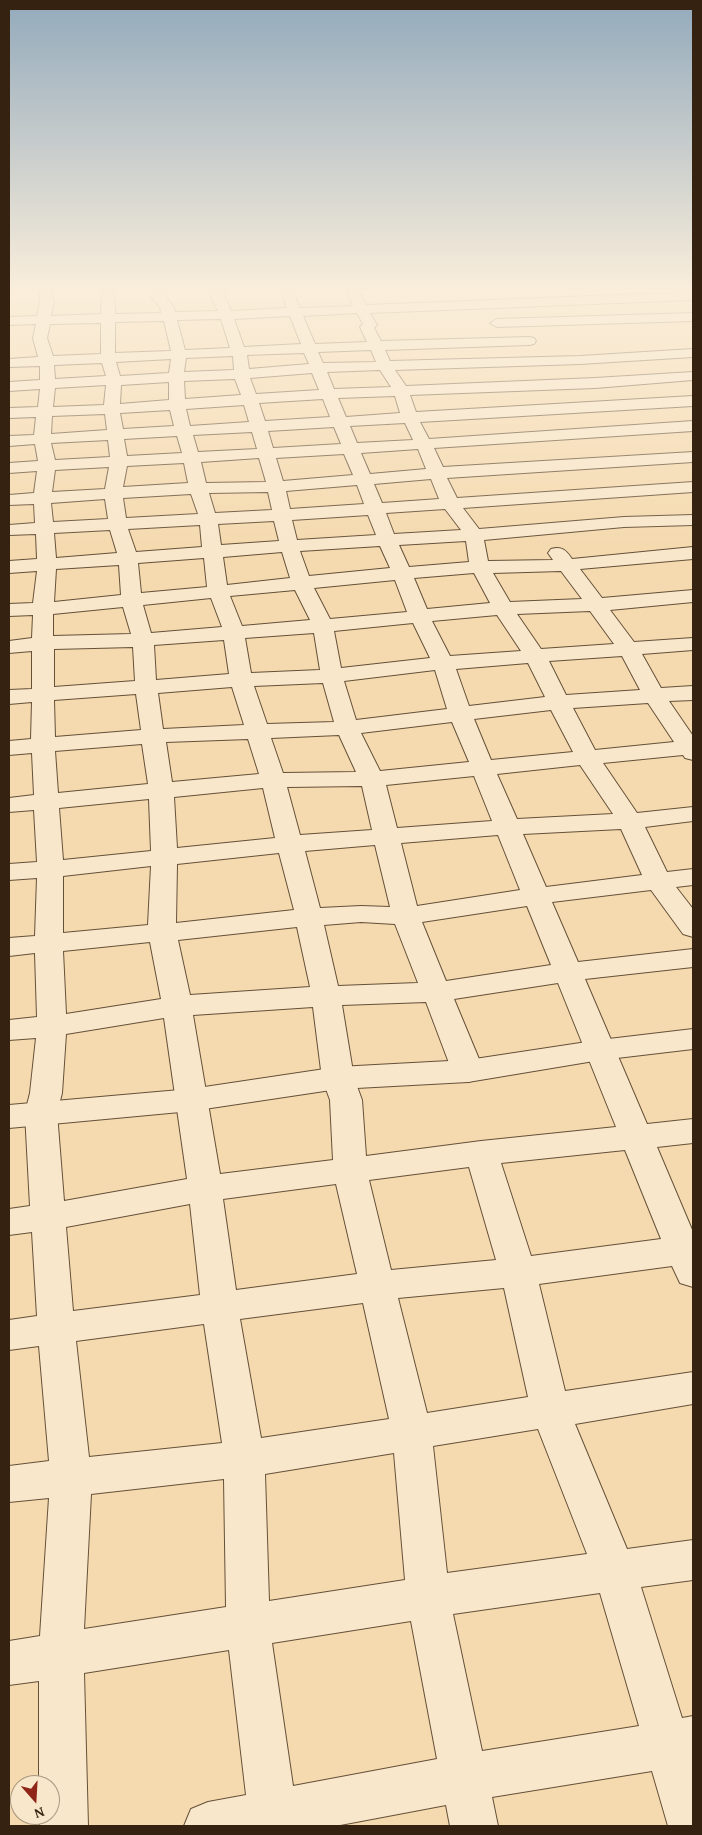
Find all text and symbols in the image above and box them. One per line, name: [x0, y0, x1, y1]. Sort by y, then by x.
north arrow: [10, 1775, 60, 1825]
text: N: [32, 1802, 47, 1824]

